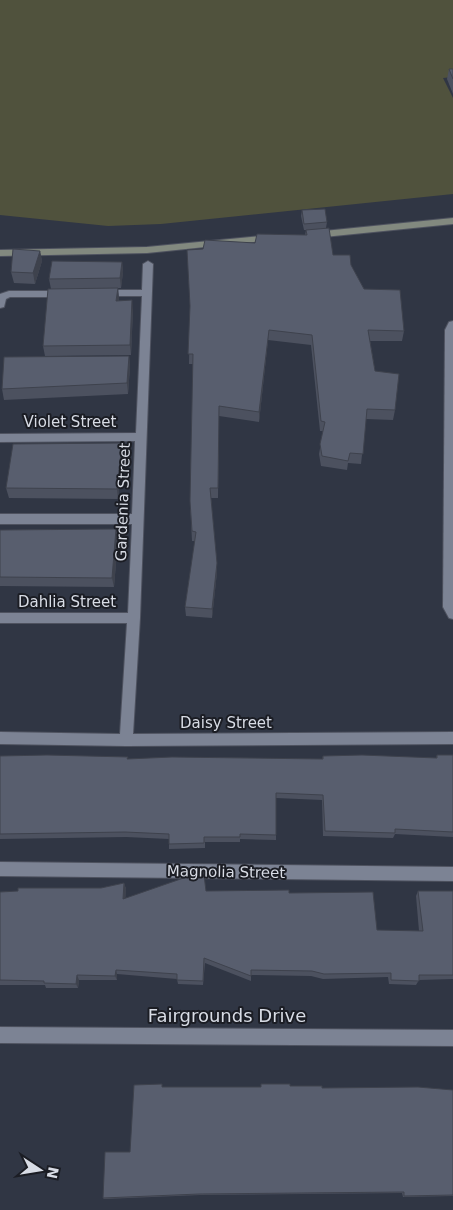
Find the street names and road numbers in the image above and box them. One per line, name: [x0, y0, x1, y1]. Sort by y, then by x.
street label: Violet Street: [24, 413, 117, 431]
street label: Gardenia Street: [112, 442, 134, 562]
street label: Dahlia Street: [18, 593, 116, 611]
street label: Daisy Street: [180, 714, 272, 732]
street label: Magnolia Street: [167, 862, 285, 882]
street label: Fairgrounds Drive: [148, 1005, 306, 1026]

